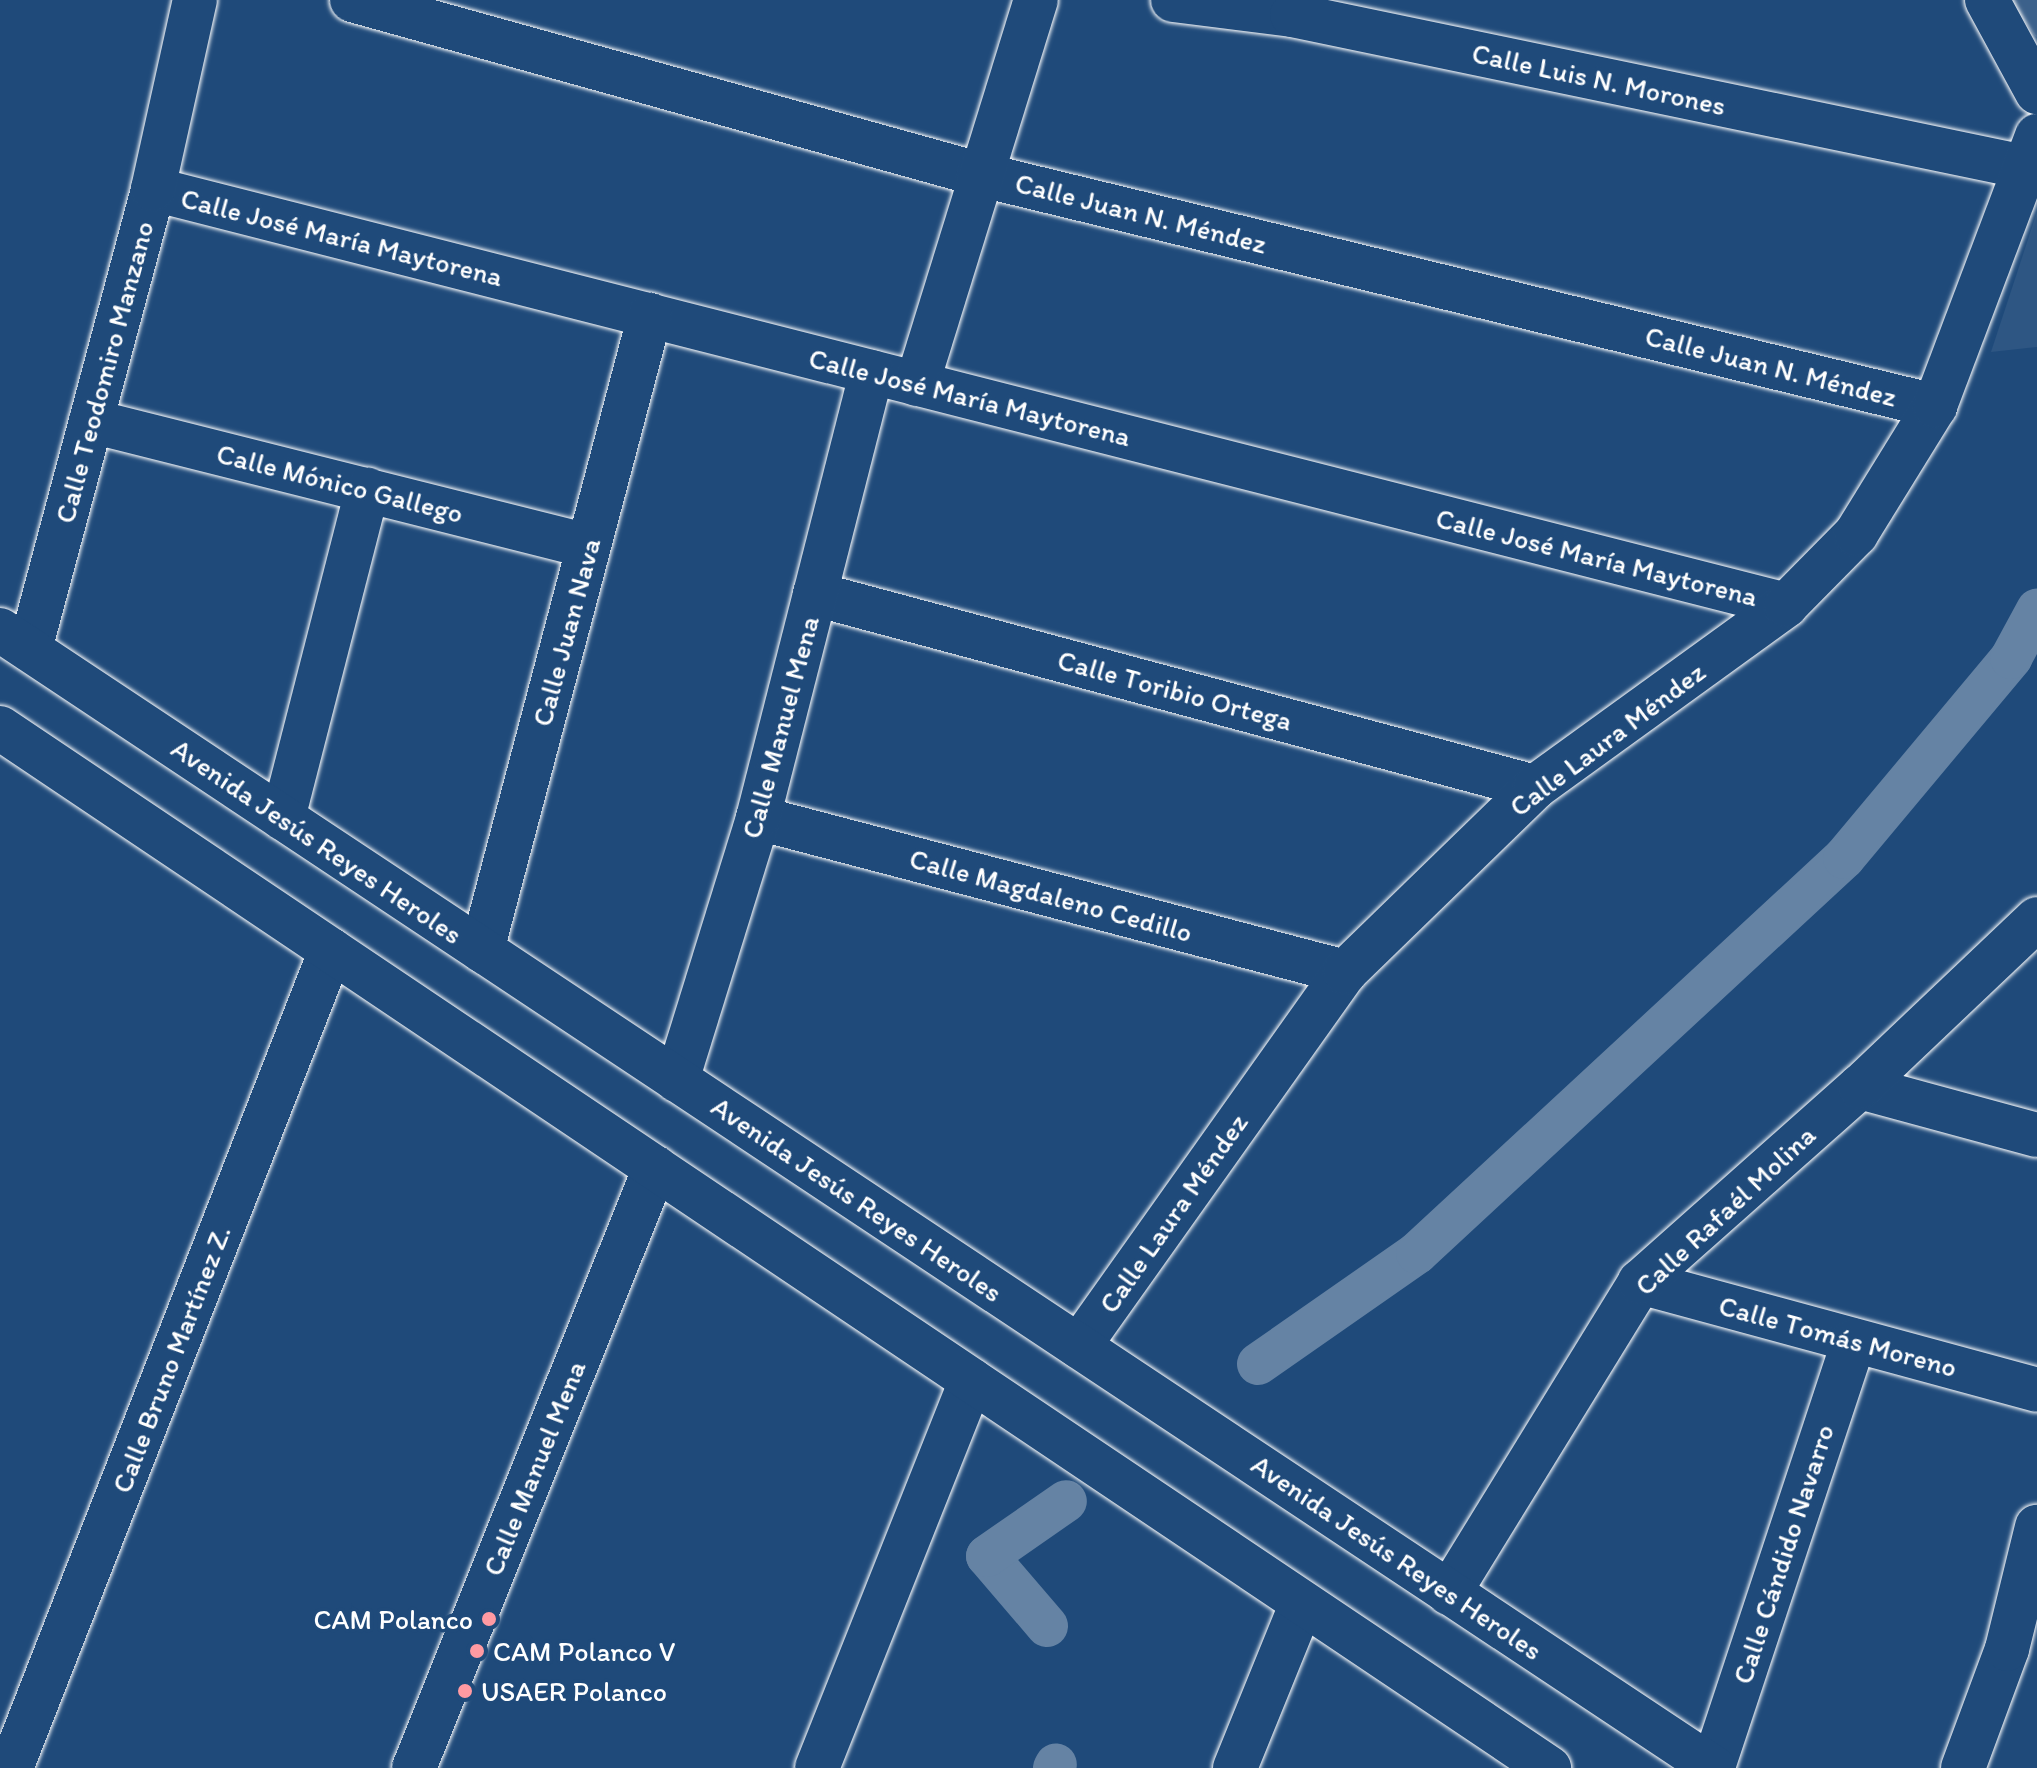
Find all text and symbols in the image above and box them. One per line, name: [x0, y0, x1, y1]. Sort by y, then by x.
street label: Calle Luis N. Morones: [1469, 36, 1729, 122]
street label: Calle Juan N. Méndez: [1012, 166, 1270, 260]
street label: Calle José María Maytorena: [177, 181, 507, 293]
street label: Calle Teodomiro Manzano: [48, 219, 160, 525]
street label: Calle Juan N. Méndez: [1642, 319, 1900, 413]
street label: Calle José María Maytorena: [805, 341, 1135, 453]
street label: Calle Mónico Gallego: [214, 436, 466, 530]
street label: Calle José María Maytorena: [1432, 501, 1762, 613]
street label: Calle Juan Nava: [525, 534, 607, 730]
street label: Calle Manuel Mena: [734, 612, 826, 842]
street label: Calle Toribio Ortega: [1055, 643, 1295, 737]
street label: Calle Laura Méndez: [1502, 654, 1712, 824]
street label: Avenida Jesús Reyes Heroles: [165, 731, 469, 951]
street label: Calle Magdaleno Cedillo: [907, 841, 1195, 949]
street label: Avenida Jesús Reyes Heroles: [705, 1089, 1009, 1309]
street label: Calle Laura Méndez: [1091, 1106, 1255, 1320]
street label: Calle Rafaél Molina: [1629, 1119, 1821, 1301]
street label: Calle Bruno Martínez Z.: [104, 1220, 238, 1498]
street label: Calle Tomás Moreno: [1717, 1288, 1959, 1384]
street label: Calle Manuel Mena: [476, 1356, 592, 1580]
street label: Calle Cándido Navarro: [1725, 1420, 1841, 1688]
street label: Avenida Jesús Reyes Heroles: [1245, 1447, 1549, 1667]
place label: CAM Polanco: [315, 1602, 473, 1636]
marker: CAM Polanco: [480, 1610, 498, 1628]
place label: CAM Polanco V: [493, 1634, 674, 1668]
marker: CAM Polanco V: [468, 1642, 486, 1660]
place label: USAER Polanco: [481, 1674, 666, 1708]
marker: USAER Polanco: [456, 1682, 474, 1700]

